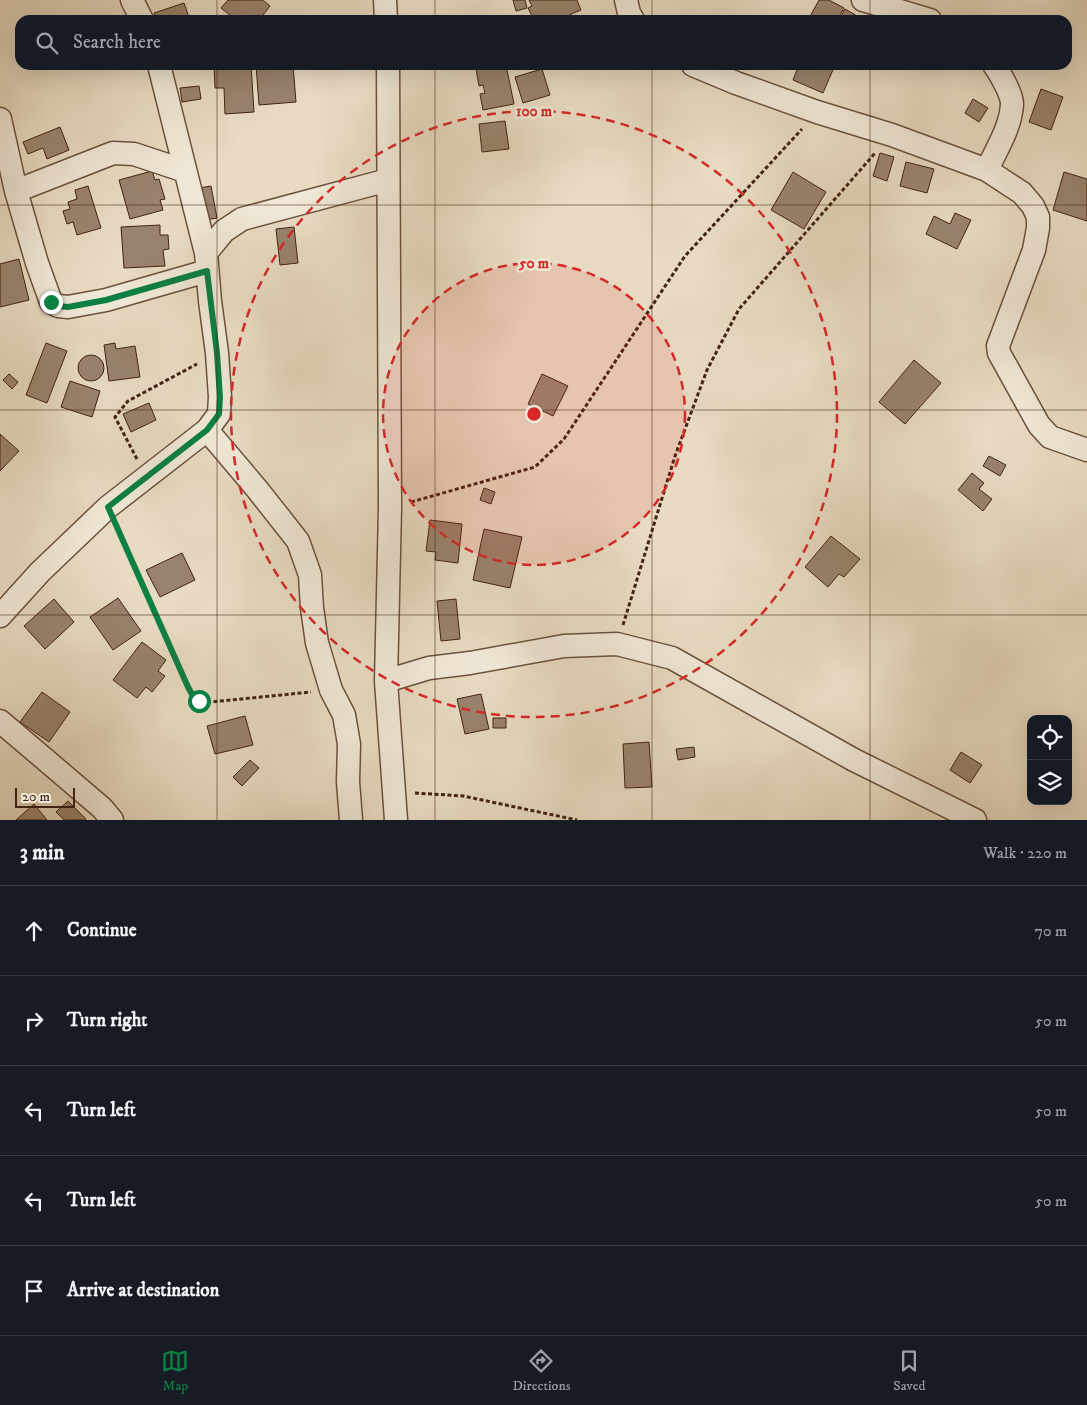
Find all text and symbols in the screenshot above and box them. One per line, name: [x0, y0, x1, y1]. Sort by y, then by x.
search box: [15, 15, 1072, 70]
icon: search: [33, 29, 61, 57]
text: Search here: [73, 31, 161, 54]
text: 100 m: [516, 102, 553, 121]
text: 50 m: [518, 254, 550, 273]
route end: [40, 291, 63, 314]
centre of rings: [525, 405, 543, 423]
route start: [188, 690, 211, 713]
map controls: [1027, 715, 1072, 805]
button: locate: [1027, 715, 1072, 760]
button: layers: [1027, 760, 1072, 805]
scale bar: [15, 785, 75, 808]
text: 20 m: [22, 788, 50, 806]
text: 3 min: [20, 840, 65, 866]
text: Walk · 220 m: [983, 843, 1067, 863]
icon: ahead: [20, 917, 48, 945]
text: Continue: [67, 919, 137, 942]
text: 70 m: [1035, 921, 1067, 941]
icon: right: [20, 1007, 48, 1035]
text: Turn right: [67, 1009, 147, 1032]
text: 50 m: [1035, 1011, 1067, 1031]
icon: left: [20, 1097, 48, 1125]
text: Turn left: [67, 1099, 136, 1122]
text: 50 m: [1035, 1101, 1067, 1121]
icon: left: [20, 1187, 48, 1215]
text: Turn left: [67, 1189, 136, 1212]
text: 50 m: [1035, 1191, 1067, 1211]
icon: arrive: [20, 1277, 48, 1305]
text: Arrive at destination: [67, 1279, 219, 1302]
tab: Map: [161, 1347, 189, 1395]
tab: Directions: [512, 1347, 570, 1395]
tab: Saved: [893, 1347, 926, 1395]

